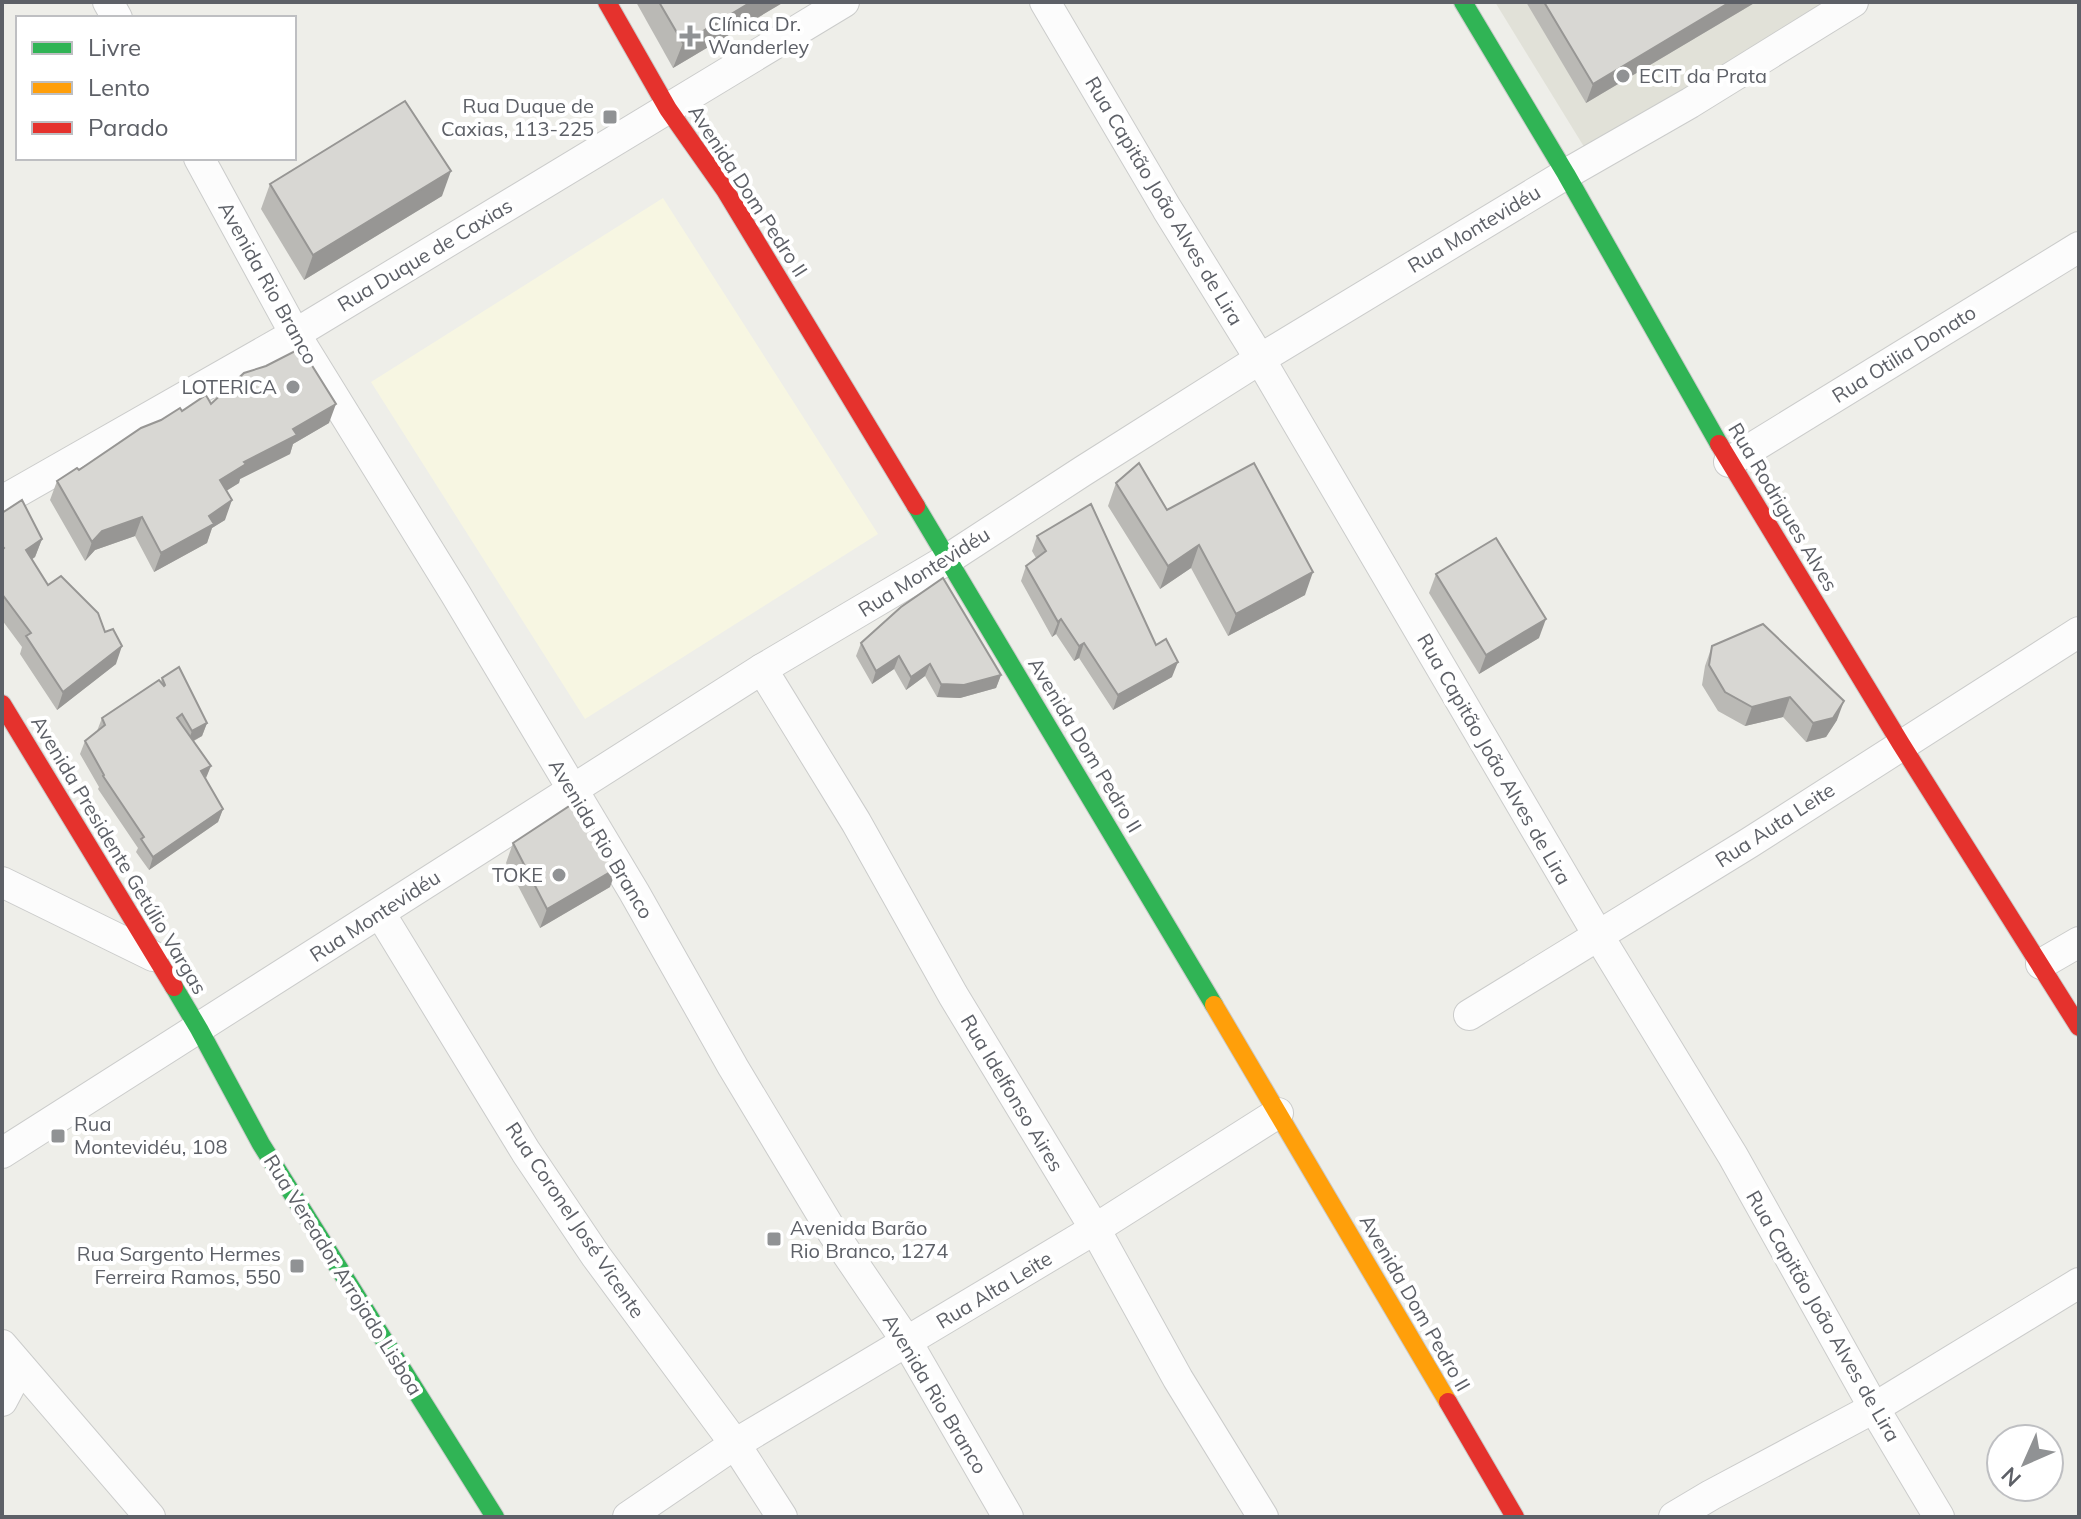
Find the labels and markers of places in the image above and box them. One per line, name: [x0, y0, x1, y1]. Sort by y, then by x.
place label: Clínica Dr. Wanderley: [708, 11, 809, 59]
marker: Clínica Dr. Wanderley: [679, 25, 701, 47]
place label: ECIT da Prata: [1639, 63, 1767, 88]
marker: ECIT da Prata: [1614, 67, 1632, 85]
place label: Rua Duque de Caxias, 113-225: [441, 93, 594, 141]
marker: Rua Duque de Caxias, 113-225: [601, 108, 619, 126]
place label: LOTERICA: [181, 374, 277, 399]
marker: LOTERICA: [284, 378, 302, 396]
place label: TOKE: [492, 862, 543, 887]
marker: TOKE: [550, 866, 568, 884]
place label: Rua Montevidéu, 108: [74, 1111, 228, 1159]
marker: Rua Montevidéu, 108: [49, 1127, 67, 1145]
place label: Avenida Barão Rio Branco, 1274: [790, 1215, 948, 1263]
marker: Avenida Barão Rio Branco, 1274: [765, 1230, 783, 1248]
place label: Rua Sargento Hermes Ferreira Ramos, 550: [77, 1241, 281, 1289]
marker: Rua Sargento Hermes Ferreira Ramos, 550: [288, 1257, 306, 1275]

